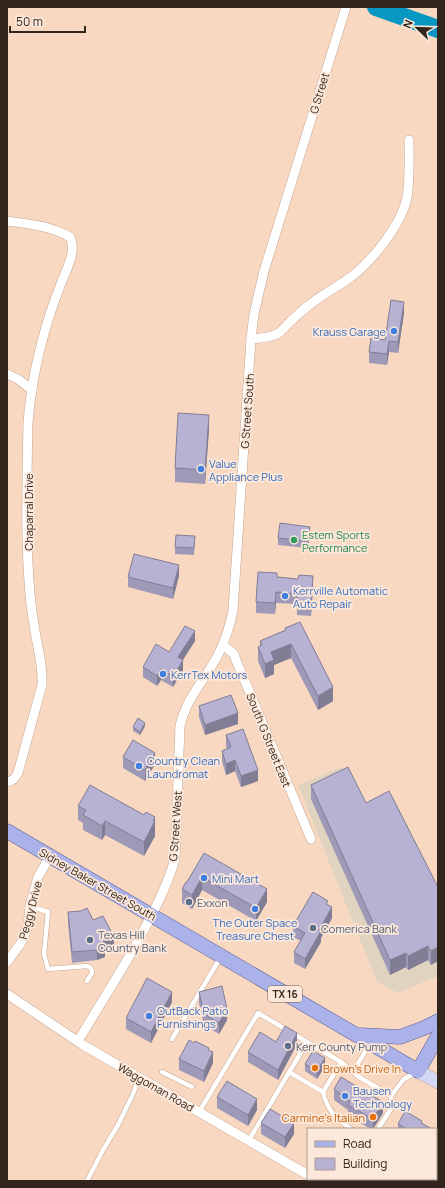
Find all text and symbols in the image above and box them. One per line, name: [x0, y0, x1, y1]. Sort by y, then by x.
scale bar: [10, 8, 85, 34]
north arrow: [397, 8, 437, 48]
text: 50 m: [16, 13, 43, 30]
text: N: [399, 17, 416, 30]
street label: G Street: [306, 71, 332, 115]
place label: Krauss Garage: [313, 324, 387, 339]
marker: Krauss Garage: [389, 326, 399, 336]
street label: G Street South: [237, 373, 257, 449]
place label: Value Appliance Plus: [209, 456, 283, 484]
marker: Value Appliance Plus: [196, 464, 206, 474]
street label: Chaparral Drive: [21, 473, 36, 551]
place label: Estem Sports Performance: [302, 527, 370, 555]
marker: Estem Sports Performance: [289, 535, 299, 545]
place label: Kerrville Automatic Auto Repair: [293, 583, 388, 611]
marker: Kerrville Automatic Auto Repair: [280, 591, 290, 601]
place label: KerrTex Motors: [171, 667, 248, 682]
marker: KerrTex Motors: [158, 669, 168, 679]
street label: South G Street East: [243, 691, 295, 789]
place label: Country Clean Laundromat: [147, 753, 220, 781]
marker: Country Clean Laundromat: [134, 761, 144, 771]
street label: G Street West: [165, 790, 185, 862]
street label: Sidney Baker Street South: [37, 844, 159, 924]
place label: Mini Mart: [212, 871, 259, 886]
marker: Mini Mart: [199, 873, 209, 883]
street label: Peggy Drive: [15, 879, 45, 941]
place label: Exxon: [197, 895, 228, 910]
marker: Exxon: [184, 897, 194, 907]
marker: The Outer Space Treasure Chest: [250, 904, 260, 914]
place label: The Outer Space Treasure Chest: [213, 915, 298, 943]
place label: Comerica Bank: [321, 921, 397, 936]
marker: Comerica Bank: [308, 923, 318, 933]
place label: Texas Hill Country Bank: [98, 927, 167, 955]
marker: Texas Hill Country Bank: [85, 935, 95, 945]
road number: TX 16: [268, 986, 302, 1002]
place label: OutBack Patio Furnishings: [157, 1003, 229, 1031]
marker: OutBack Patio Furnishings: [144, 1011, 154, 1021]
place label: Kerr County Pump: [296, 1039, 388, 1054]
marker: Kerr County Pump: [283, 1041, 293, 1051]
street label: Waggoman Road: [115, 1059, 197, 1115]
place label: Brown's Drive In: [323, 1061, 401, 1076]
marker: Brown's Drive In: [310, 1063, 320, 1073]
place label: Bausen Technology: [353, 1083, 412, 1111]
marker: Bausen Technology: [340, 1091, 350, 1101]
place label: Carmine's Italian: [282, 1110, 365, 1125]
marker: Carmine's Italian: [368, 1112, 378, 1122]
legend: [307, 1128, 437, 1180]
text: Road: [343, 1135, 371, 1152]
text: Building: [343, 1155, 387, 1172]

